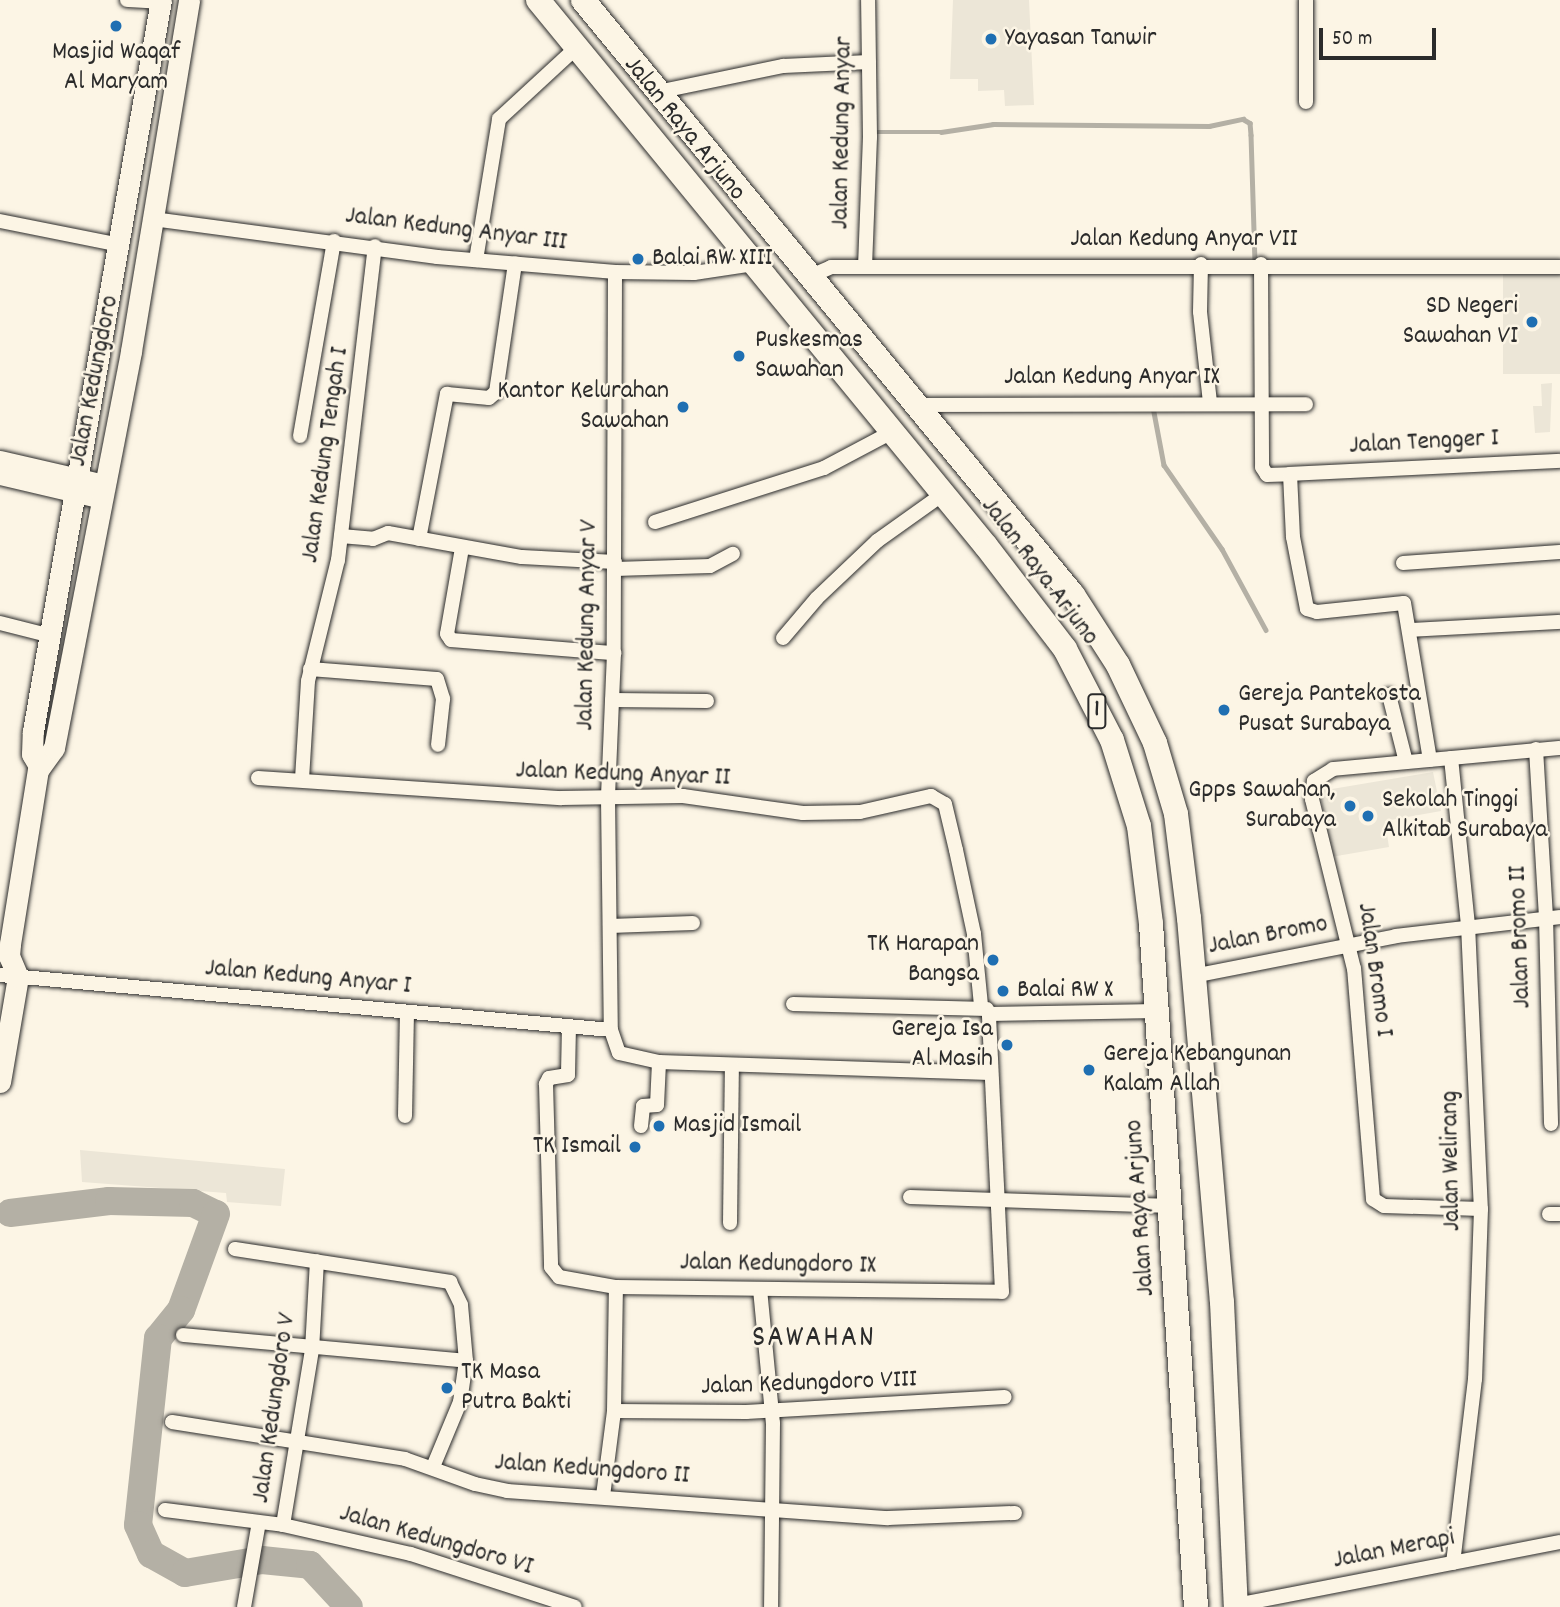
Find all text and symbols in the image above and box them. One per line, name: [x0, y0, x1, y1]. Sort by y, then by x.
scale bar: [1322, 14, 1439, 58]
marker: Masjid Waqaf Al Maryam: [108, 18, 124, 34]
place label: Yayasan Tanwir: [1005, 23, 1156, 55]
text: 50 m: [1332, 25, 1372, 55]
marker: Yayasan Tanwir: [983, 31, 999, 47]
street label: Jalan Kedung Anyar: [826, 36, 860, 230]
place label: Masjid Waqaf Al Maryam: [52, 37, 180, 98]
street label: Jalan Raya Arjuno: [616, 50, 752, 208]
street label: Jalan Kedung Anyar III: [343, 201, 569, 259]
street label: Jalan Kedung Anyar VII: [1070, 224, 1298, 256]
place label: Balai RW XIII: [652, 243, 773, 275]
marker: Balai RW XIII: [630, 251, 646, 267]
place label: SD Negeri Sawahan VI: [1403, 291, 1518, 352]
street label: Jalan Kedungdoro: [63, 293, 127, 469]
marker: SD Negeri Sawahan VI: [1524, 314, 1540, 330]
place label: Puskesmas Sawahan: [755, 325, 863, 386]
street label: Jalan Kedung Tengah I: [295, 345, 357, 565]
marker: Puskesmas Sawahan: [729, 346, 749, 366]
street label: Jalan Kedung Anyar IX: [1004, 362, 1220, 394]
place label: Kantor Kelurahan Sawahan: [497, 376, 669, 438]
marker: Kantor Kelurahan Sawahan: [675, 399, 691, 415]
street label: Jalan Tengger I: [1348, 424, 1500, 462]
street label: Jalan Raya Arjuno: [973, 492, 1105, 652]
street label: Jalan Kedung Anyar V: [571, 519, 605, 731]
place label: Gereja Pantekosta Pusat Surabaya: [1238, 679, 1421, 740]
road number: 1: [1086, 690, 1108, 732]
marker: Gereja Pantekosta Pusat Surabaya: [1216, 702, 1232, 718]
street label: Jalan Kedung Anyar II: [515, 756, 731, 794]
place label: Gpps Sawahan, Surabaya: [1188, 775, 1336, 836]
place label: Sekolah Tinggi Alkitab Surabaya: [1382, 785, 1547, 846]
marker: Gpps Sawahan, Surabaya: [1342, 798, 1358, 814]
marker: Sekolah Tinggi Alkitab Surabaya: [1360, 808, 1376, 824]
street label: Jalan Bromo II: [1503, 865, 1539, 1009]
street label: Jalan Bromo I: [1349, 901, 1399, 1039]
street label: Jalan Bromo: [1206, 909, 1330, 963]
place label: TK Harapan Bangsa: [867, 929, 979, 990]
marker: TK Harapan Bangsa: [985, 952, 1001, 968]
street label: Jalan Kedung Anyar I: [204, 953, 412, 1003]
place label: Balai RW X: [1017, 975, 1113, 1007]
marker: Balai RW X: [995, 983, 1011, 999]
place label: Gereja Isa Al Masih: [891, 1014, 993, 1076]
marker: Gereja Isa Al Masih: [999, 1037, 1015, 1053]
place label: Gereja Kebangunan Kalam Allah: [1103, 1039, 1291, 1100]
marker: Gereja Kebangunan Kalam Allah: [1081, 1062, 1097, 1078]
street label: Jalan Welirang: [1435, 1090, 1469, 1232]
place label: Masjid Ismail: [673, 1110, 801, 1142]
marker: Masjid Ismail: [651, 1118, 667, 1134]
street label: Jalan Raya Arjuno: [1119, 1119, 1163, 1297]
place label: TK Ismail: [533, 1131, 621, 1163]
marker: TK Ismail: [627, 1139, 643, 1155]
street label: Jalan Kedungdoro IX: [680, 1248, 876, 1282]
street label: Jalan Kedungdoro V: [246, 1311, 304, 1505]
district label: SAWAHAN: [753, 1322, 875, 1358]
place label: TK Masa Putra Bakti: [461, 1357, 571, 1418]
street label: Jalan Kedungdoro VIII: [701, 1365, 917, 1403]
marker: TK Masa Putra Bakti: [439, 1380, 455, 1396]
street label: Jalan Kedungdoro II: [493, 1448, 691, 1492]
street label: Jalan Kedungdoro VI: [336, 1498, 536, 1584]
street label: Jalan Merapi: [1331, 1523, 1457, 1577]

